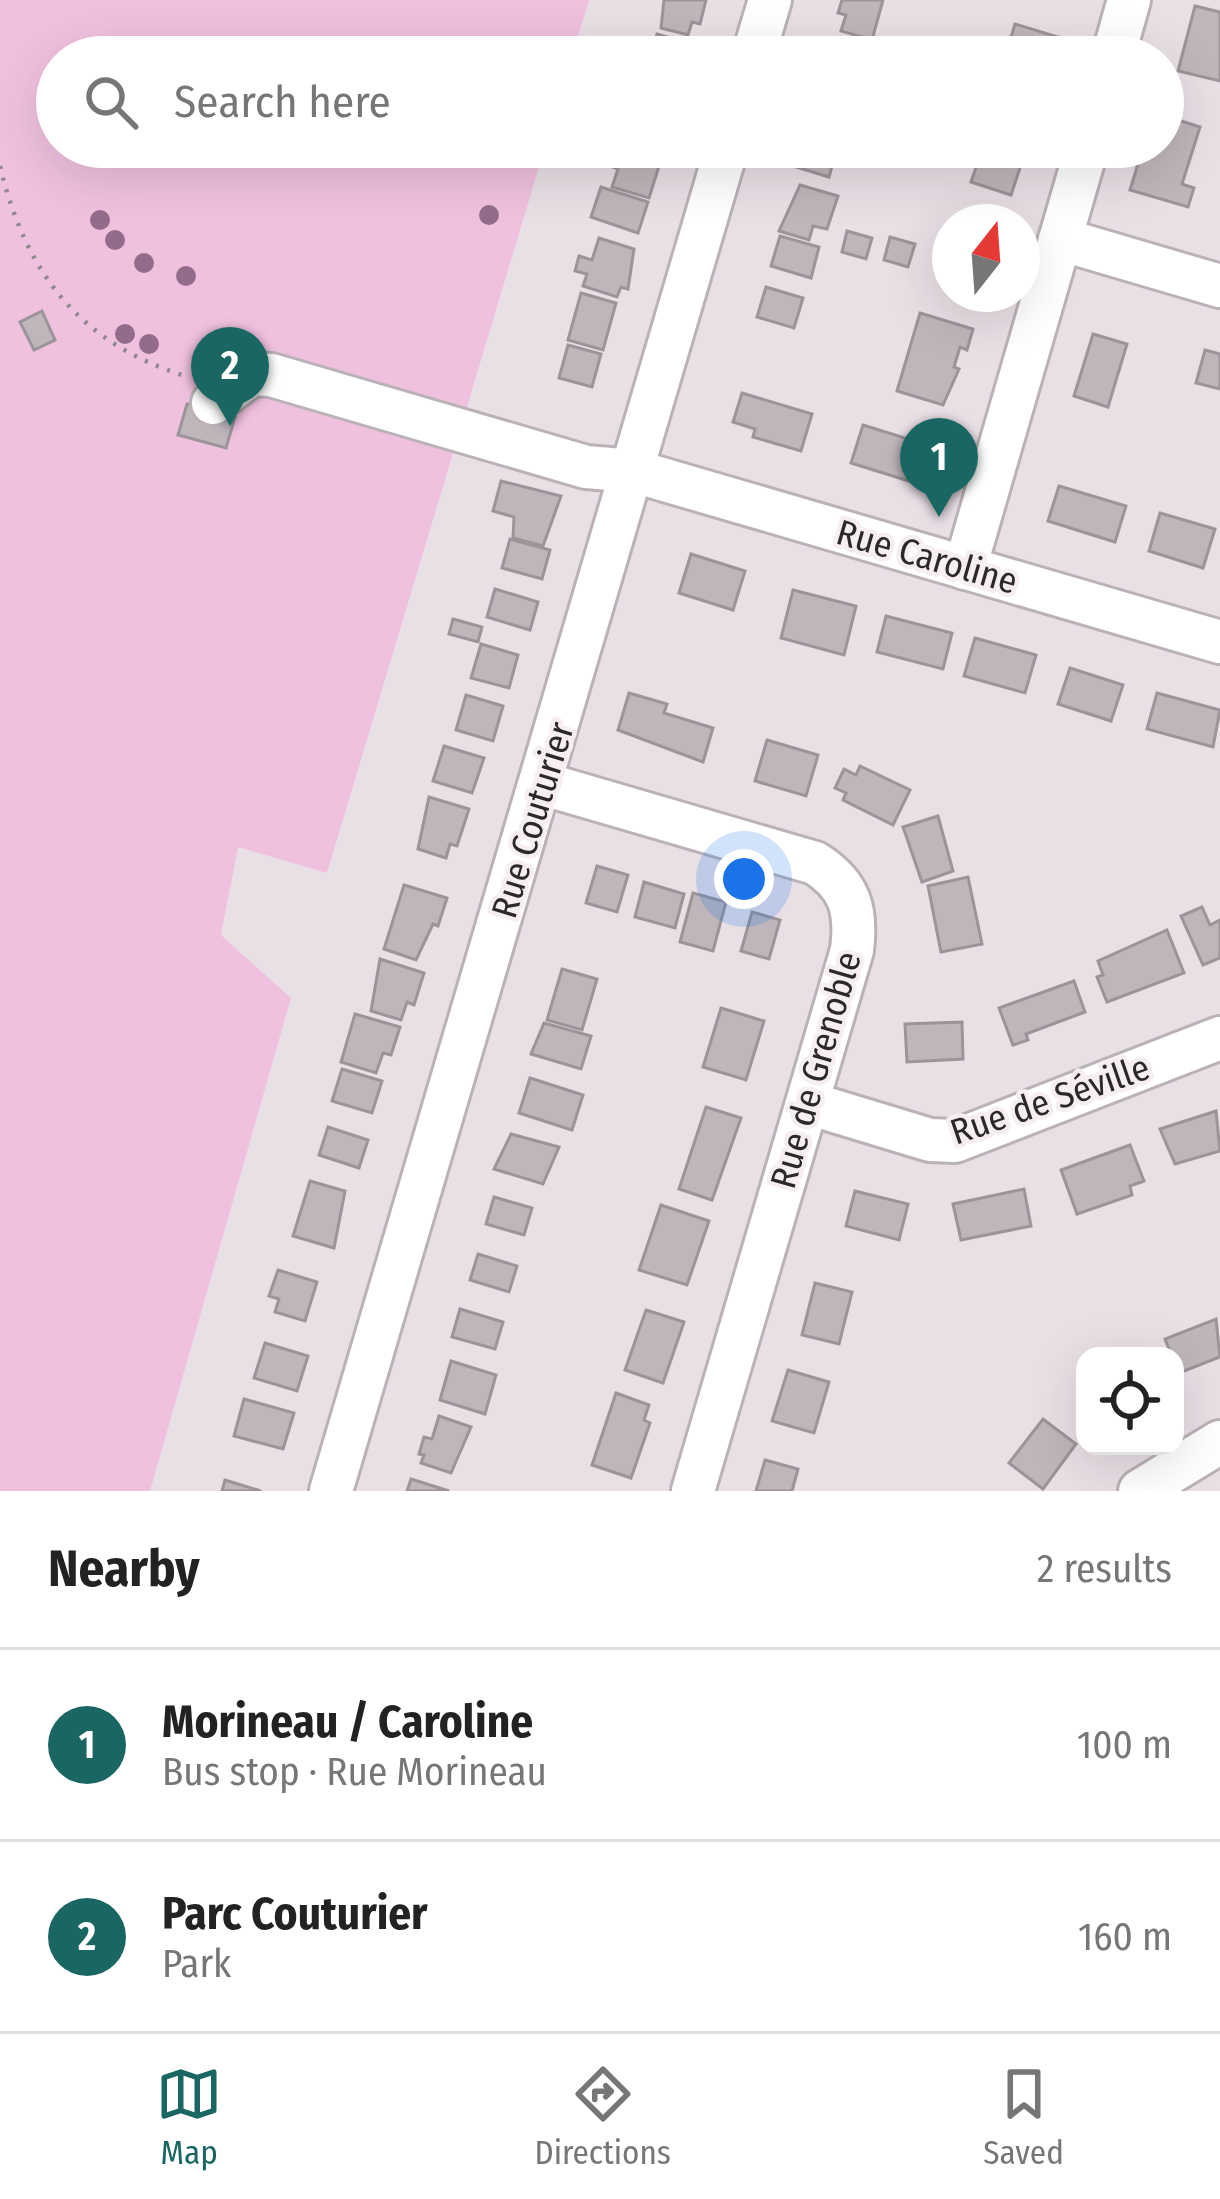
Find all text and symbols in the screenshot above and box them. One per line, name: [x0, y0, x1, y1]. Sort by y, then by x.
search box: [36, 36, 1184, 168]
icon: search: [78, 69, 144, 135]
text: Search here: [174, 75, 391, 129]
north arrow: [932, 204, 1040, 312]
pin: 2: [191, 327, 269, 426]
pin: 1: [900, 418, 978, 517]
street label: Rue Caroline: [831, 510, 1023, 604]
street label: Rue Couturier: [482, 716, 584, 923]
your location: [714, 849, 774, 909]
street label: Rue de Grenoble: [761, 946, 871, 1194]
street label: Rue de Séville: [945, 1045, 1155, 1155]
map controls: [1076, 1347, 1184, 1455]
button: locate: [1076, 1347, 1184, 1455]
text: Nearby: [48, 1538, 200, 1600]
text: 2 results: [1037, 1546, 1172, 1592]
text: Morineau / Caroline: [162, 1695, 533, 1749]
text: 1: [79, 1722, 95, 1768]
text: 100 m: [1077, 1722, 1172, 1768]
text: Bus stop · Rue Morineau: [162, 1749, 547, 1795]
text: Parc Couturier: [162, 1887, 428, 1941]
text: 2: [78, 1914, 96, 1960]
text: 160 m: [1078, 1914, 1172, 1960]
text: Park: [162, 1941, 231, 1987]
tab: Map: [156, 2061, 222, 2173]
tab: Directions: [534, 2061, 671, 2173]
tab: Saved: [983, 2061, 1064, 2173]

